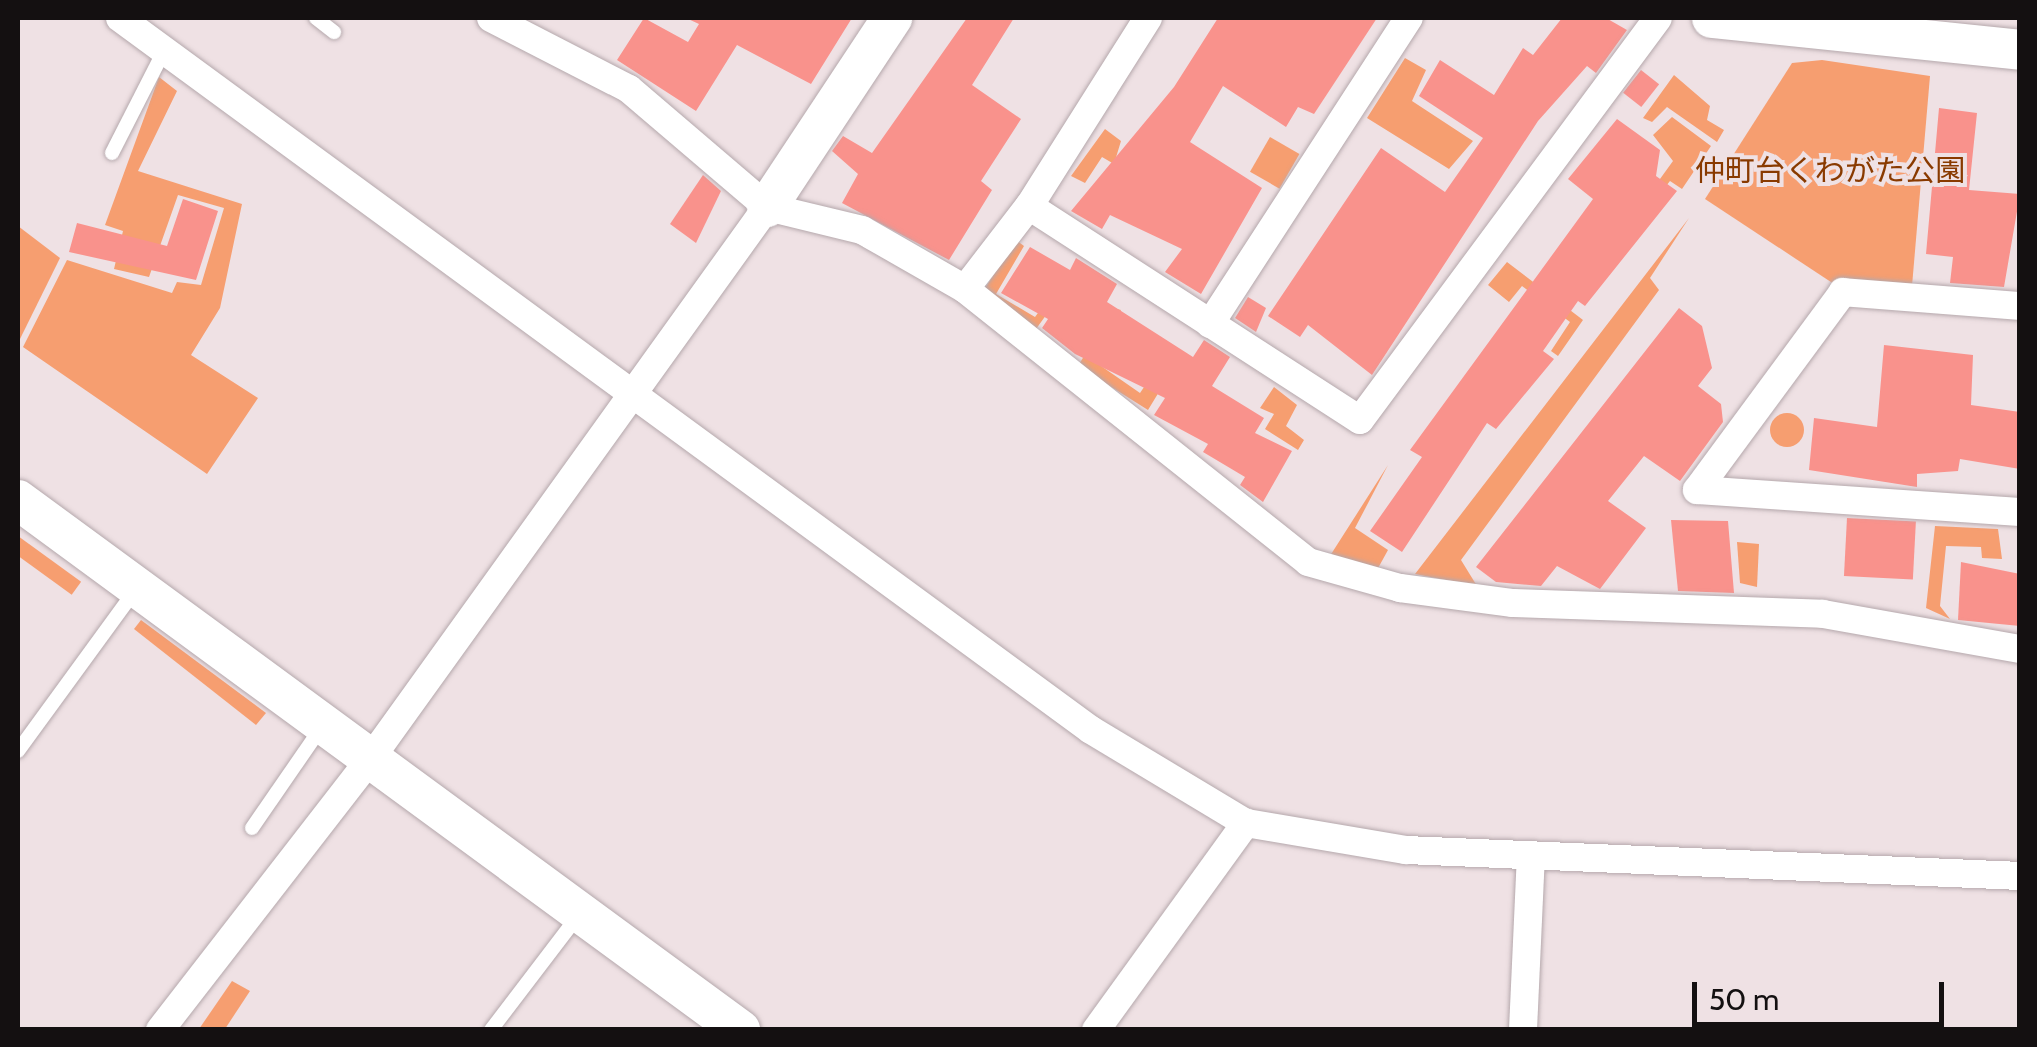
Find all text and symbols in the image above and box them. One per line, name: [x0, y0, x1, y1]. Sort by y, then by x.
park label: 仲町台くわがた公園: [1695, 153, 1965, 189]
scale bar: [1697, 962, 1950, 1024]
text: 50 m: [1709, 981, 1779, 1018]

